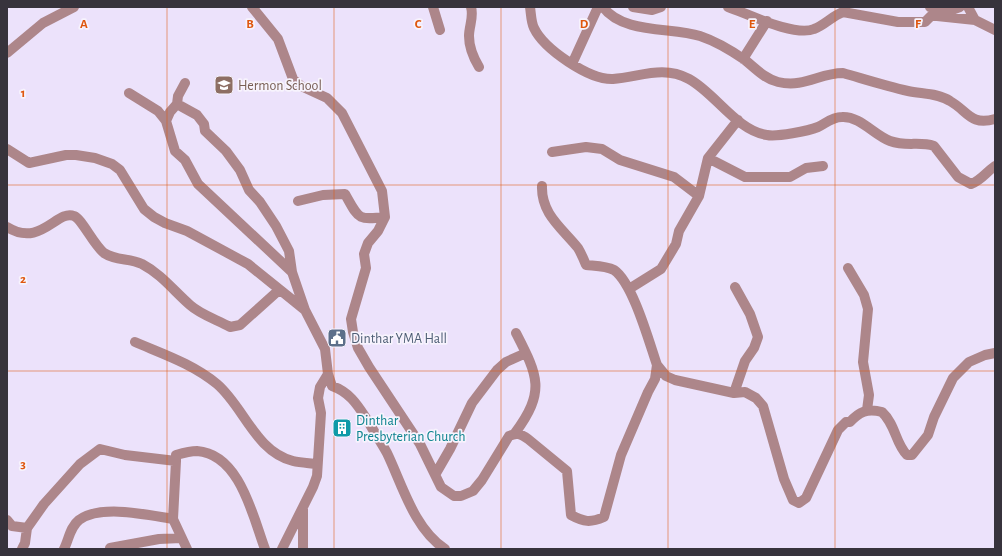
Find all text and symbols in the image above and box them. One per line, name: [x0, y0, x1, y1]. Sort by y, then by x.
text: A: [80, 18, 88, 31]
text: B: [246, 18, 254, 31]
text: C: [415, 18, 422, 31]
text: D: [580, 18, 589, 31]
text: E: [749, 18, 756, 31]
text: F: [915, 18, 922, 31]
school or university icon: Hermon School: [213, 74, 235, 96]
place label: Hermon School: [238, 79, 322, 93]
text: 1: [21, 87, 25, 100]
text: 2: [20, 273, 26, 286]
public building icon: Dinthar YMA Hall: [326, 327, 348, 349]
place label: Dinthar YMA Hall: [351, 332, 447, 346]
place label: Dinthar Presbyterian Church: [356, 414, 465, 444]
building icon: Dinthar Presbyterian Church: [331, 417, 353, 439]
text: 3: [20, 458, 26, 471]

